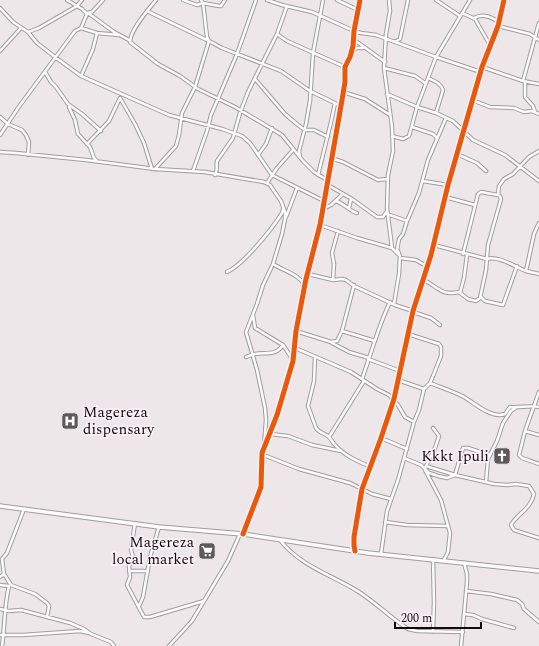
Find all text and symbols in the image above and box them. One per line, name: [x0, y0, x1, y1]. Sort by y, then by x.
place label: Magereza dispensary: [83, 401, 155, 441]
hospital icon: Magereza dispensary: [60, 411, 80, 431]
place label: Kkkt Ipuli: [421, 445, 489, 468]
church icon: Kkkt Ipuli: [492, 446, 512, 466]
place label: Magereza local market: [112, 531, 195, 571]
supermarket icon: Magereza local market: [197, 541, 217, 561]
scale bar: [395, 604, 481, 630]
text: 200 m: [401, 609, 432, 628]

